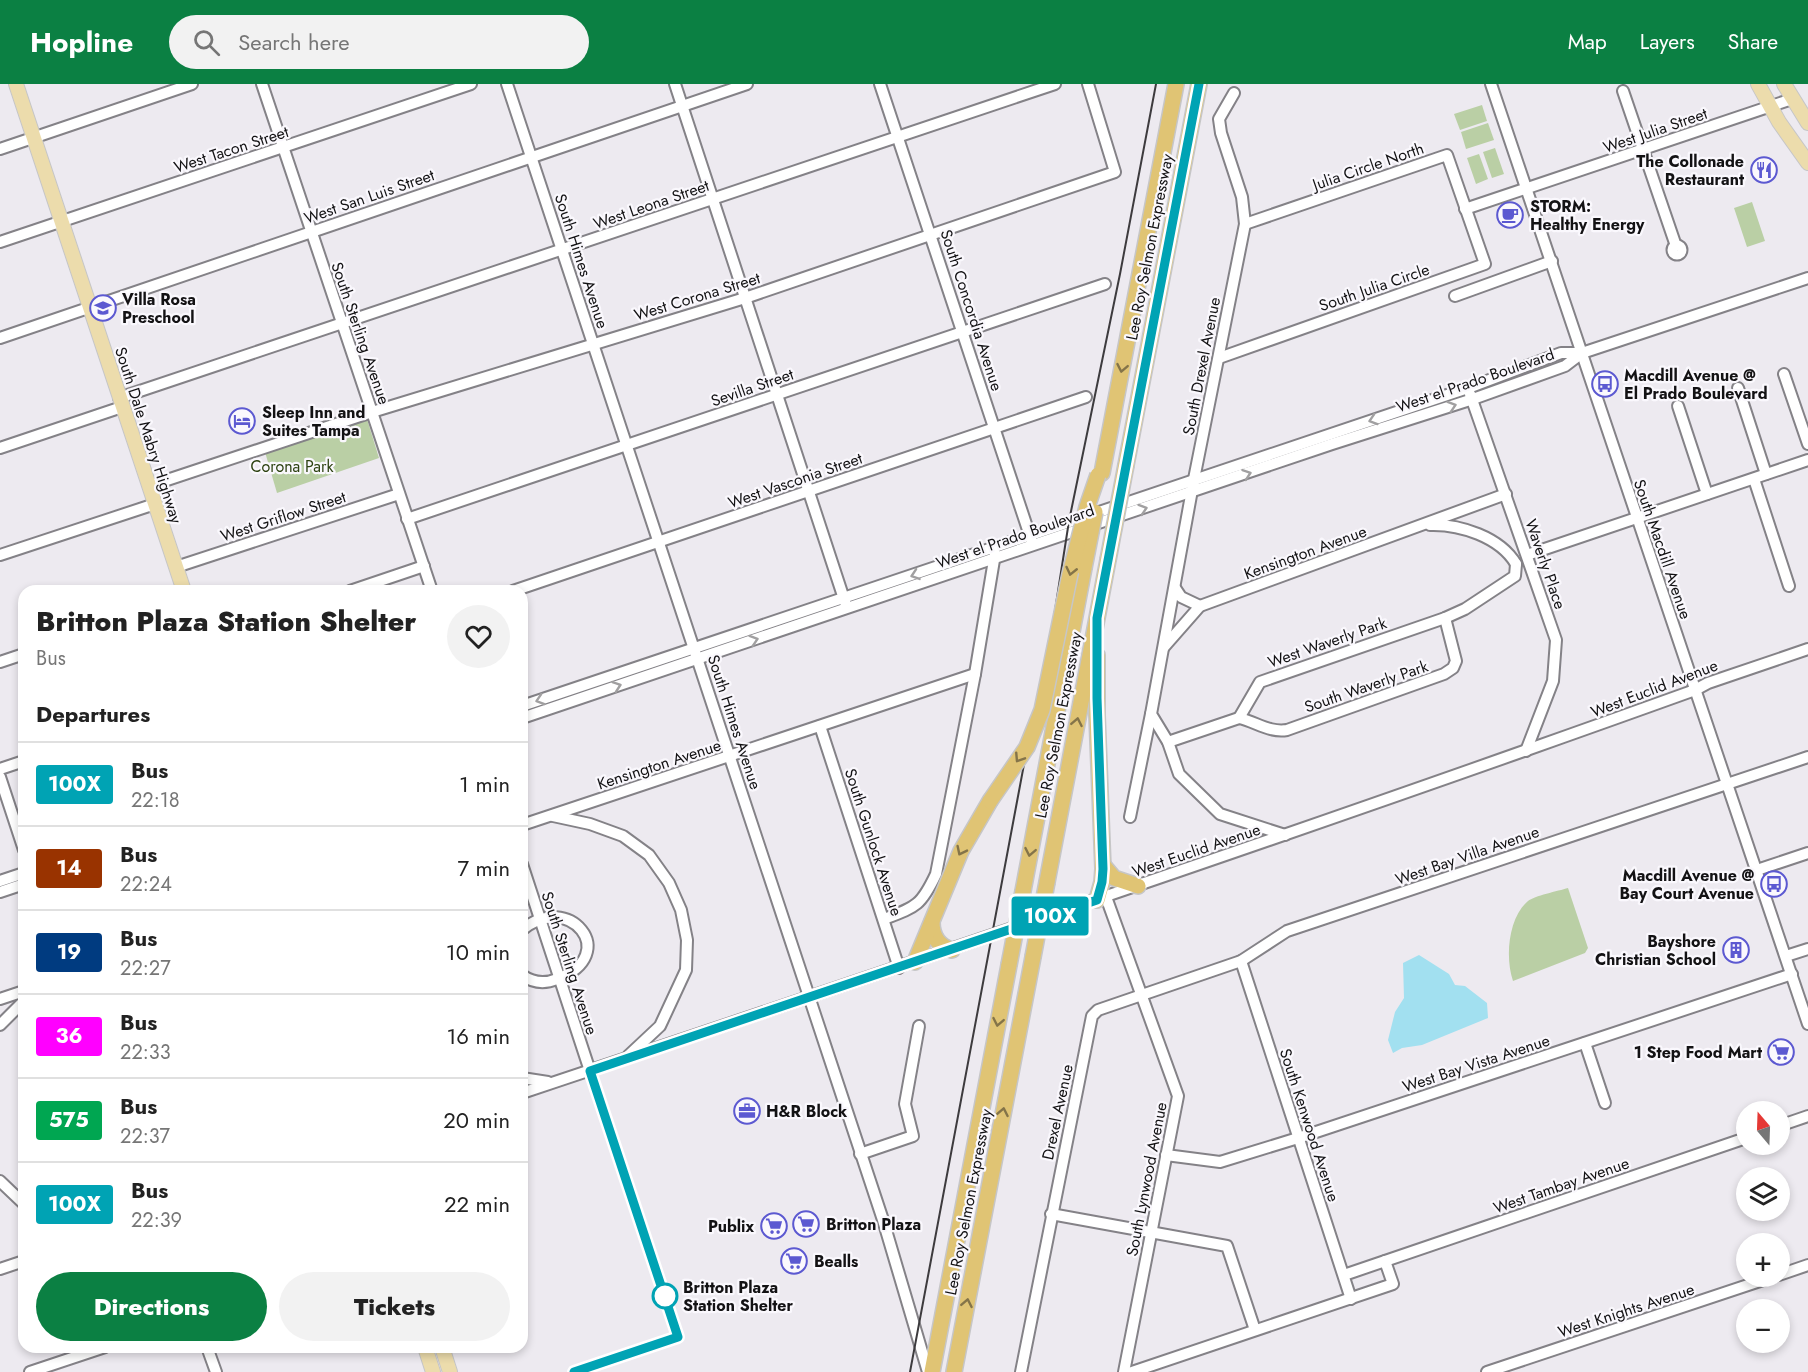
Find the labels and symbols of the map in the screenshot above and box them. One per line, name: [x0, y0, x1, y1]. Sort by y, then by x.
street label: West Julia Street: [1600, 102, 1710, 159]
street label: West Tacon Street: [171, 120, 292, 179]
street label: Julia Circle North: [1308, 137, 1427, 197]
place label: The Collonade Restaurant: [1636, 150, 1745, 191]
street label: Lee Roy Selmon Expressway: [1120, 151, 1179, 342]
restaurant icon: The Collonade Restaurant: [1749, 155, 1779, 185]
street label: West San Luis Street: [301, 163, 438, 230]
street label: West Leona Street: [590, 174, 712, 235]
street label: South Himes Avenue: [549, 191, 614, 331]
place label: STORM: Healthy Energy: [1530, 195, 1645, 236]
cafe icon: STORM: Healthy Energy: [1495, 200, 1525, 230]
street label: South Concordia Avenue: [935, 226, 1009, 394]
street label: South Julia Circle: [1316, 258, 1432, 317]
street label: South Sterling Avenue: [325, 259, 396, 407]
street label: West Corona Street: [631, 266, 763, 327]
place label: Villa Rosa Preschool: [121, 288, 196, 329]
school or university icon: Villa Rosa Preschool: [88, 293, 118, 323]
street label: South Drexel Avenue: [1177, 295, 1226, 437]
street label: West el Prado Boulevard: [1393, 343, 1557, 418]
street label: South Dale Mabry Highway: [109, 344, 188, 527]
street label: Sevilla Street: [708, 363, 797, 412]
one-way arrow: [1116, 363, 1129, 373]
place label: Macdill Avenue @ El Prado Boulevard: [1624, 364, 1768, 405]
bus stop icon: Macdill Avenue @ El Prado Boulevard: [1590, 369, 1620, 399]
one-way arrow: [1446, 400, 1457, 413]
place label: Sleep Inn and Suites Tampa: [262, 401, 365, 442]
hotel icon: Sleep Inn and Suites Tampa: [227, 406, 257, 436]
one-way arrow: [1368, 412, 1379, 425]
street label: West Vasconia Street: [725, 447, 866, 514]
park label: Corona Park: [250, 455, 335, 478]
one-way arrow: [1241, 468, 1252, 481]
street label: South Macdill Avenue: [1628, 476, 1697, 622]
street label: West Griflow Street: [218, 485, 349, 548]
street label: West el Prado Boulevard: [933, 499, 1097, 574]
one-way arrow: [1137, 504, 1148, 516]
street label: Waverly Place: [1519, 516, 1572, 612]
street label: Kensington Avenue: [1241, 520, 1370, 585]
one-way arrow: [1065, 566, 1078, 576]
one-way arrow: [910, 568, 921, 580]
street label: West Waverly Park: [1265, 611, 1391, 674]
street label: Lee Roy Selmon Expressway: [1029, 629, 1088, 820]
one-way arrow: [748, 635, 759, 647]
street label: South Himes Avenue: [702, 652, 767, 792]
street label: South Waverly Park: [1301, 654, 1432, 718]
street label: West Euclid Avenue: [1587, 654, 1721, 723]
one-way arrow: [611, 680, 622, 693]
one-way arrow: [535, 693, 546, 705]
one-way arrow: [1070, 717, 1083, 727]
street label: Kensington Avenue: [594, 734, 724, 795]
one-way arrow: [1015, 752, 1027, 762]
street label: South Gunlock Avenue: [839, 765, 908, 919]
street label: West Euclid Avenue: [1129, 818, 1263, 883]
street label: West Bay Villa Avenue: [1392, 820, 1542, 891]
one-way arrow: [957, 845, 969, 856]
one-way arrow: [1024, 847, 1037, 857]
place label: Macdill Avenue @ Bay Court Avenue: [1619, 864, 1755, 905]
bus stop icon: Macdill Avenue @ Bay Court Avenue: [1759, 869, 1789, 899]
street label: South Sterling Avenue: [536, 889, 604, 1038]
line badge: 100X: [1008, 896, 1092, 936]
place label: Bayshore Christian School: [1595, 930, 1716, 971]
building icon: Bayshore Christian School: [1721, 935, 1751, 965]
one-way arrow: [992, 1017, 1005, 1027]
street label: West Bay Vista Avenue: [1400, 1029, 1553, 1098]
supermarket icon: 1 Step Food Mart: [1766, 1037, 1796, 1067]
place label: 1 Step Food Mart: [1634, 1041, 1763, 1064]
street label: South Kenwood Avenue: [1274, 1046, 1345, 1205]
street label: Drexel Avenue: [1036, 1062, 1079, 1162]
office icon: H&R Block: [732, 1096, 762, 1126]
place label: H&R Block: [766, 1100, 848, 1123]
street label: South Lynwood Avenue: [1120, 1100, 1173, 1258]
north arrow: [1736, 1101, 1790, 1155]
street label: Lee Roy Selmon Expressway: [939, 1106, 998, 1297]
one-way arrow: [996, 1107, 1009, 1117]
street label: West Tambay Avenue: [1490, 1151, 1632, 1220]
supermarket icon: Britton Plaza: [791, 1209, 821, 1239]
supermarket icon: Publix: [759, 1211, 789, 1241]
place label: Britton Plaza: [826, 1213, 921, 1236]
place label: Publix: [708, 1215, 754, 1238]
supermarket icon: Bealls: [779, 1246, 809, 1276]
place label: Bealls: [814, 1250, 858, 1273]
place label: Britton Plaza Station Shelter: [683, 1276, 794, 1317]
street label: West Knights Avenue: [1555, 1278, 1697, 1343]
marker: Britton Plaza Station Shelter: [652, 1283, 678, 1309]
one-way arrow: [960, 1299, 973, 1309]

